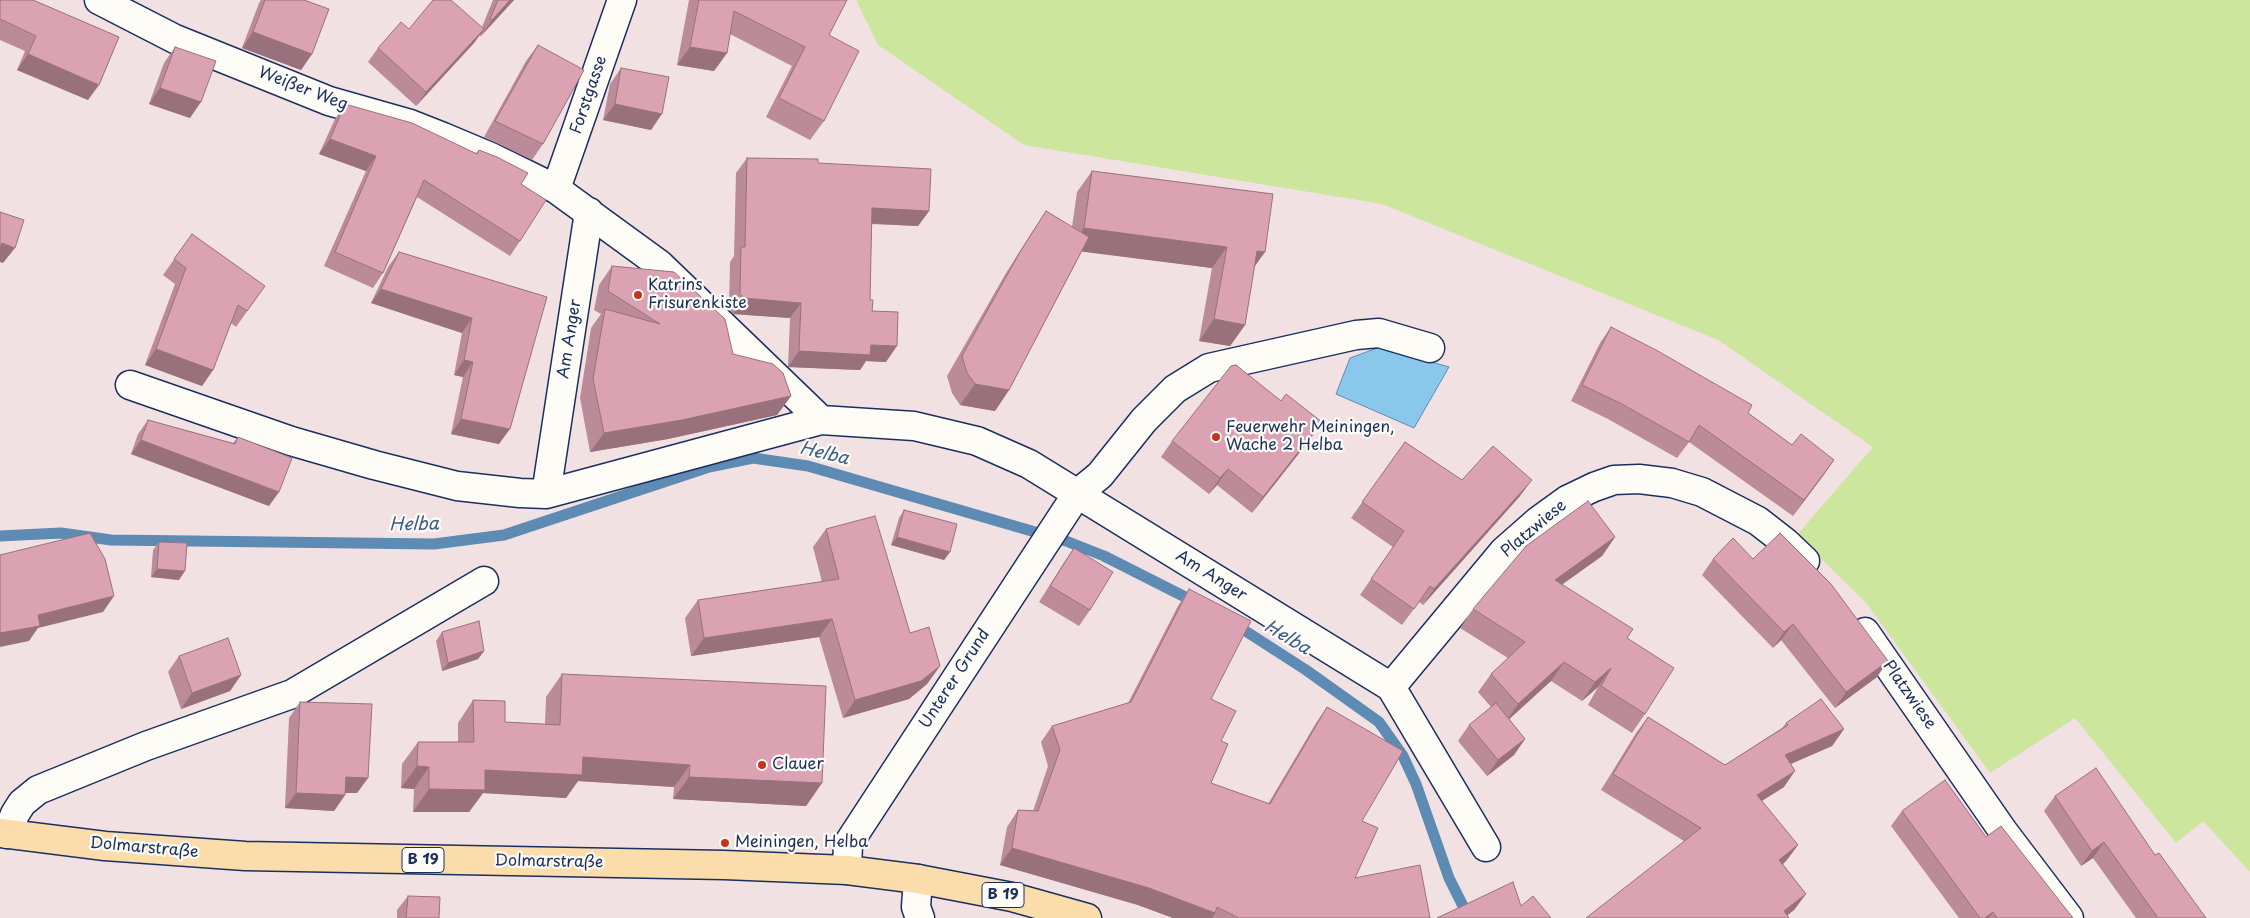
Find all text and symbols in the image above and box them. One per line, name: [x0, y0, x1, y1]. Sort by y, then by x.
street label: Forstgasse: [567, 53, 611, 137]
street label: Weißer Weg: [256, 63, 350, 115]
place label: Katrins Frisurenkiste: [648, 276, 747, 314]
marker: Katrins Frisurenkiste: [632, 289, 644, 301]
street label: Am Anger: [554, 298, 586, 380]
place label: Feuerwehr Meiningen, Wache 2 Helba: [1226, 418, 1395, 456]
marker: Feuerwehr Meiningen, Wache 2 Helba: [1210, 431, 1222, 443]
water label: Helba: [797, 438, 851, 470]
street label: Platzwiese: [1497, 496, 1571, 562]
water label: Helba: [389, 514, 439, 536]
street label: Am Anger: [1172, 547, 1250, 605]
water label: Helba: [1260, 616, 1314, 660]
street label: Unterer Grund: [916, 626, 994, 732]
street label: Platzwiese: [1878, 657, 1940, 733]
place label: Clauer: [772, 755, 824, 775]
marker: Clauer: [756, 759, 768, 771]
place label: Meiningen, Helba: [735, 833, 868, 853]
street label: Dolmarstraße: [89, 834, 199, 862]
marker: Meiningen, Helba: [719, 837, 731, 849]
road number: B 19: [402, 848, 444, 872]
street label: Dolmarstraße: [494, 851, 604, 873]
road number: B 19: [982, 882, 1024, 908]

